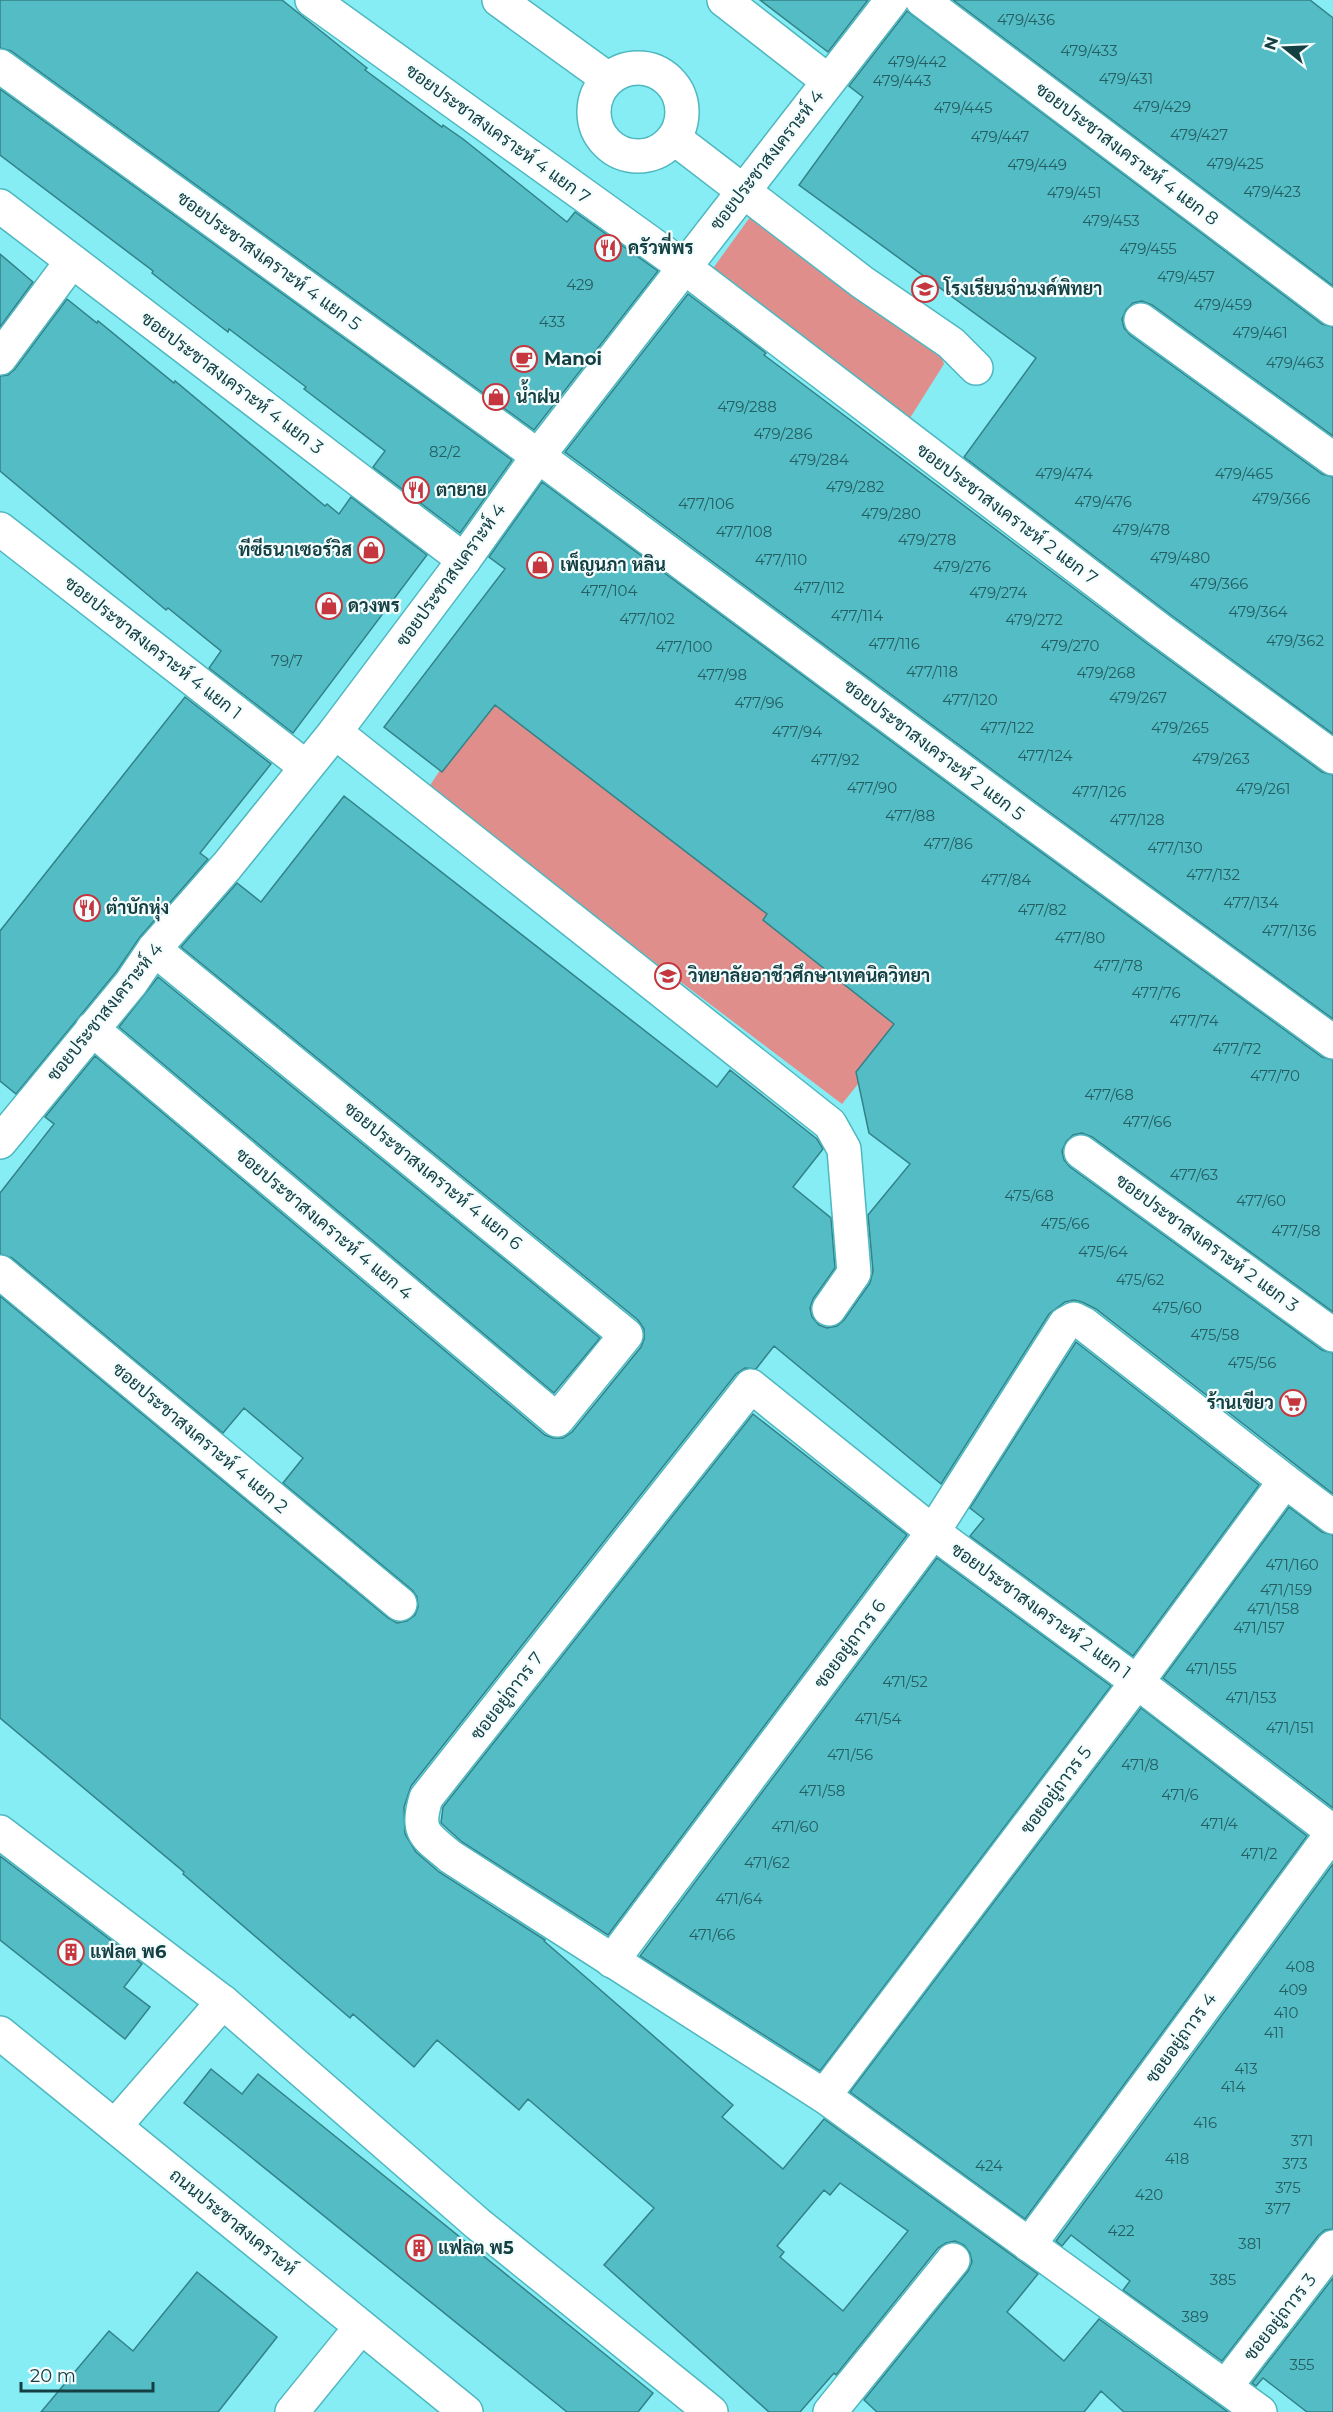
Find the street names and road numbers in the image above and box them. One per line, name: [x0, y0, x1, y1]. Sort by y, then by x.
street label: ซอยประชาสงเคราะห์ 4 แยก 7: [401, 58, 596, 208]
street label: ซอยประชาสงเคราะห์ 4 แยก 8: [1031, 76, 1224, 230]
street label: ซอยประชาสงเคราะห์ 4: [704, 84, 829, 234]
street label: ซอยประชาสงเคราะห์ 4 แยก 5: [172, 185, 367, 335]
street label: ซอยประชาสงเคราะห์ 4 แยก 3: [137, 306, 329, 459]
street label: ซอยประชาสงเคราะห์ 2 แยก 7: [912, 437, 1103, 589]
street label: ซอยประชาสงเคราะห์ 4: [390, 498, 510, 651]
street label: ซอยประชาสงเคราะห์ 4 แยก 1: [60, 570, 247, 724]
street label: ซอยประชาสงเคราะห์ 2 แยก 5: [839, 673, 1030, 825]
street label: ซอยประชาสงเคราะห์ 4: [41, 937, 168, 1086]
street label: ซอยประชาสงเคราะห์ 4 แยก 6: [339, 1096, 528, 1255]
street label: ซอยประชาสงเคราะห์ 4 แยก 4: [231, 1142, 418, 1305]
street label: ซอยประชาสงเคราะห์ 2 แยก 3: [1111, 1168, 1304, 1317]
street label: ซอยประชาสงเคราะห์ 4 แยก 2: [108, 1356, 294, 1518]
street label: ซอยประชาสงเคราะห์ 2 แยก 1: [947, 1537, 1137, 1684]
street label: ซอยอยู่ถาวร 6: [809, 1595, 892, 1694]
street label: ซอยอยู่ถาวร 7: [465, 1647, 550, 1745]
street label: ซอยอยู่ถาวร 5: [1015, 1741, 1098, 1840]
street label: ซอยอยู่ถาวร 4: [1140, 1988, 1223, 2089]
street label: ถนนประชาสงเคราะห์: [165, 2163, 302, 2280]
street label: ซอยอยู่ถาวร 3: [1238, 2268, 1323, 2366]

